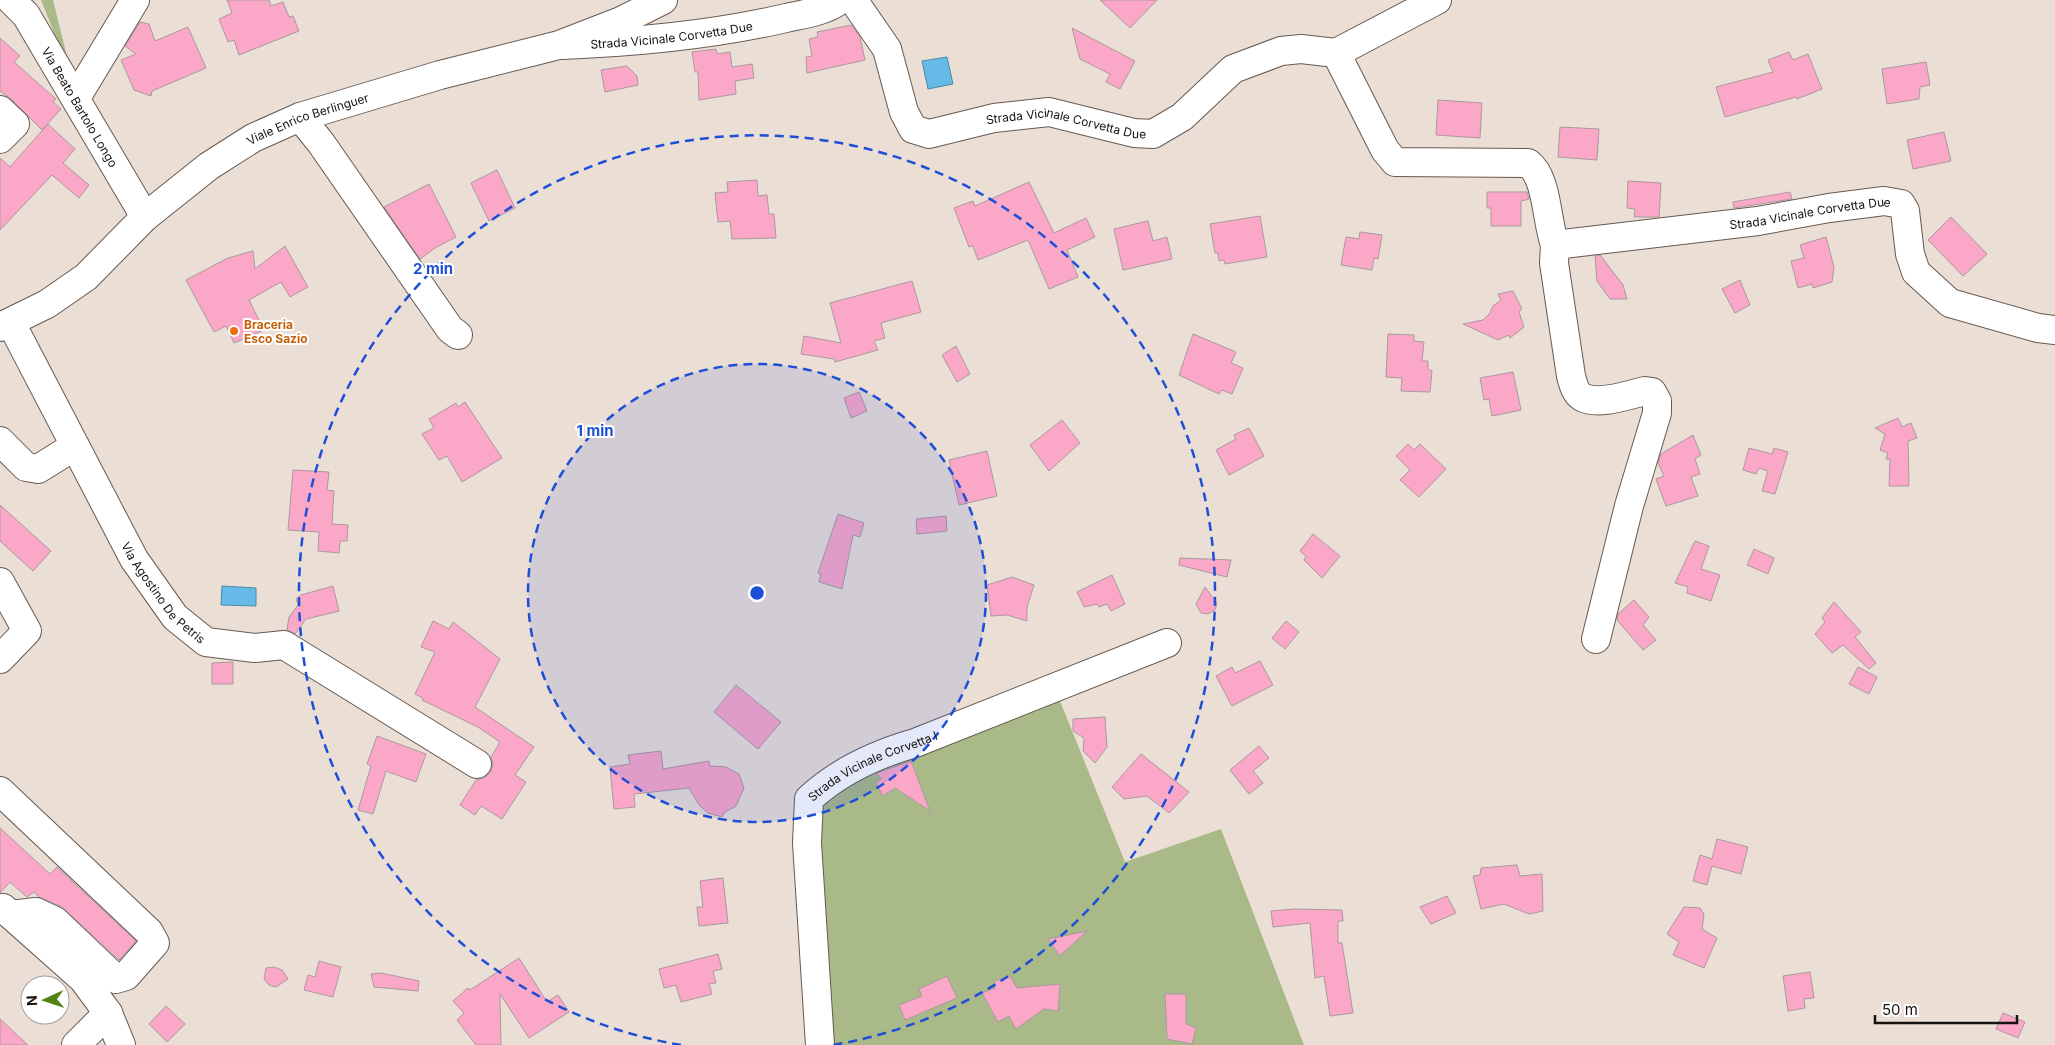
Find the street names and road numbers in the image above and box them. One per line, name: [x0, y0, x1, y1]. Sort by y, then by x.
street label: Strada Vicinale Corvetta Due: [590, 18, 754, 51]
street label: Via Beato Bartolo Longo: [39, 44, 121, 170]
street label: Viale Enrico Berlinguer: [244, 89, 371, 148]
street label: Strada Vicinale Corvetta Due: [984, 104, 1147, 141]
street label: Strada Vicinale Corvetta Due: [1729, 194, 1892, 232]
street label: Via Agostino De Petris: [119, 539, 209, 646]
street label: Strada Vicinale Corvetta I: [805, 727, 940, 804]

